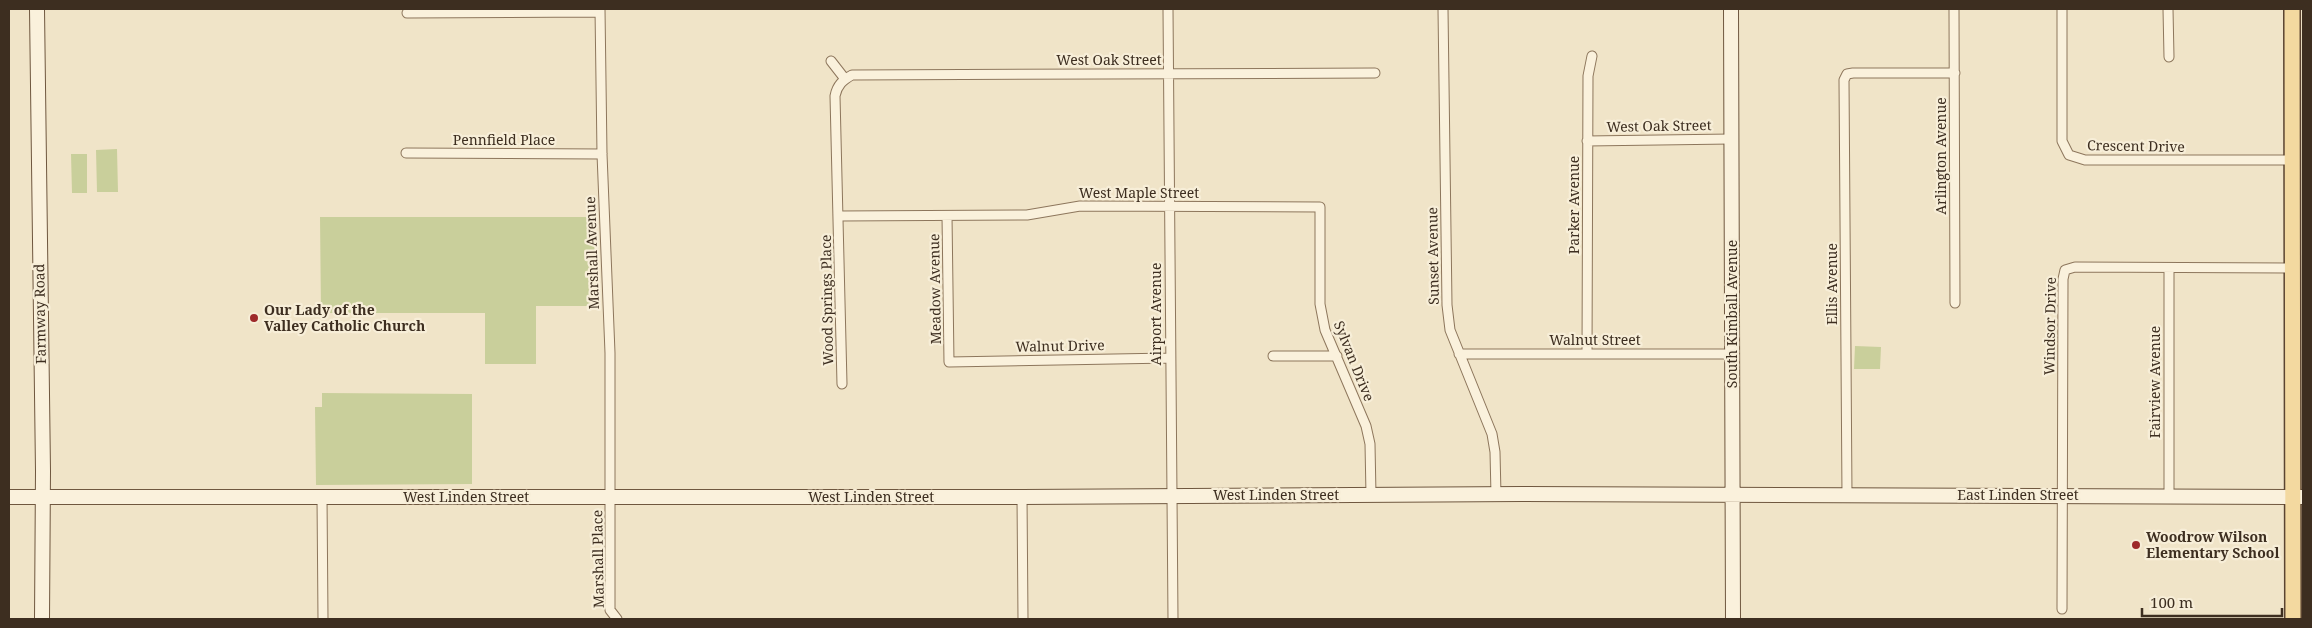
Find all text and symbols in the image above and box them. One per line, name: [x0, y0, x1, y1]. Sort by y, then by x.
street label: West Oak Street: [1056, 50, 1162, 69]
street label: Arlington Avenue: [1931, 97, 1950, 215]
street label: West Oak Street: [1606, 115, 1712, 136]
street label: Pennfield Place: [453, 130, 555, 149]
street label: Crescent Drive: [2087, 135, 2185, 156]
street label: Parker Avenue: [1564, 156, 1583, 254]
street label: West Maple Street: [1079, 183, 1199, 202]
street label: Marshall Avenue: [580, 196, 603, 310]
street label: Sunset Avenue: [1422, 207, 1443, 305]
street label: Meadow Avenue: [924, 233, 945, 345]
street label: Wood Springs Place: [816, 234, 837, 366]
street label: South Kimball Avenue: [1722, 240, 1741, 388]
street label: Ellis Avenue: [1822, 243, 1841, 325]
street label: Farmway Road: [29, 263, 50, 364]
street label: Airport Avenue: [1146, 263, 1165, 365]
street label: Windsor Drive: [2039, 277, 2060, 375]
place label: Our Lady of the Valley Catholic Church: [264, 300, 425, 335]
marker: Our Lady of the Valley Catholic Church: [248, 312, 260, 324]
street label: Sylvan Drive: [1330, 318, 1379, 404]
street label: Fairview Avenue: [2145, 326, 2164, 438]
street label: Walnut Street: [1549, 330, 1641, 349]
street label: Walnut Drive: [1015, 335, 1105, 356]
street label: West Linden Street: [1213, 485, 1339, 504]
street label: East Linden Street: [1957, 485, 2079, 504]
street label: West Linden Street: [403, 487, 529, 506]
street label: West Linden Street: [808, 487, 934, 506]
street label: Marshall Place: [587, 510, 608, 608]
place label: Woodrow Wilson Elementary School: [2146, 527, 2279, 562]
marker: Woodrow Wilson Elementary School: [2130, 539, 2142, 551]
scale bar: [2142, 586, 2282, 618]
text: 100 m: [2150, 592, 2193, 612]

